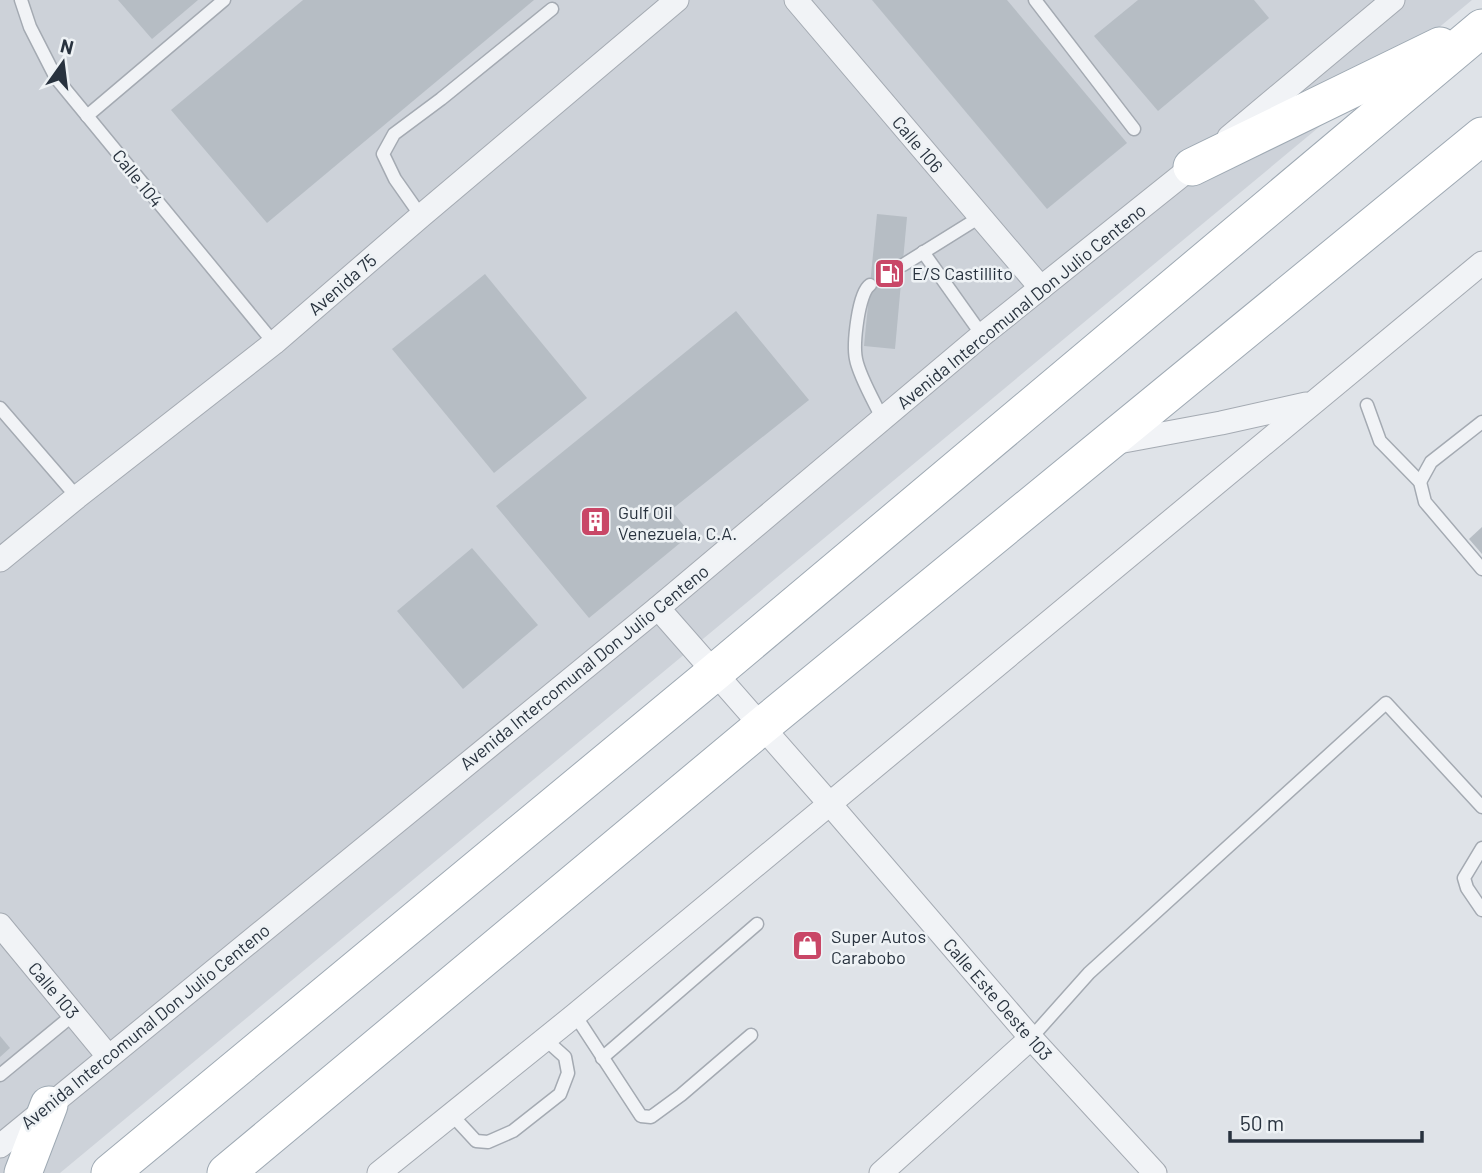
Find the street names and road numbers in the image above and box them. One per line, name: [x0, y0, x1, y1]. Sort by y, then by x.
street label: Calle 106: [888, 111, 948, 177]
street label: Calle 104: [108, 145, 168, 211]
street label: Avenida Intercomunal Don Julio Centeno: [892, 199, 1150, 413]
street label: Avenida 75: [303, 248, 381, 320]
street label: Avenida Intercomunal Don Julio Centeno: [455, 560, 713, 774]
street label: Avenida Intercomunal Don Julio Centeno: [16, 919, 274, 1133]
street label: Calle Este Oeste 103: [939, 933, 1057, 1065]
street label: Calle 103: [24, 957, 84, 1023]

